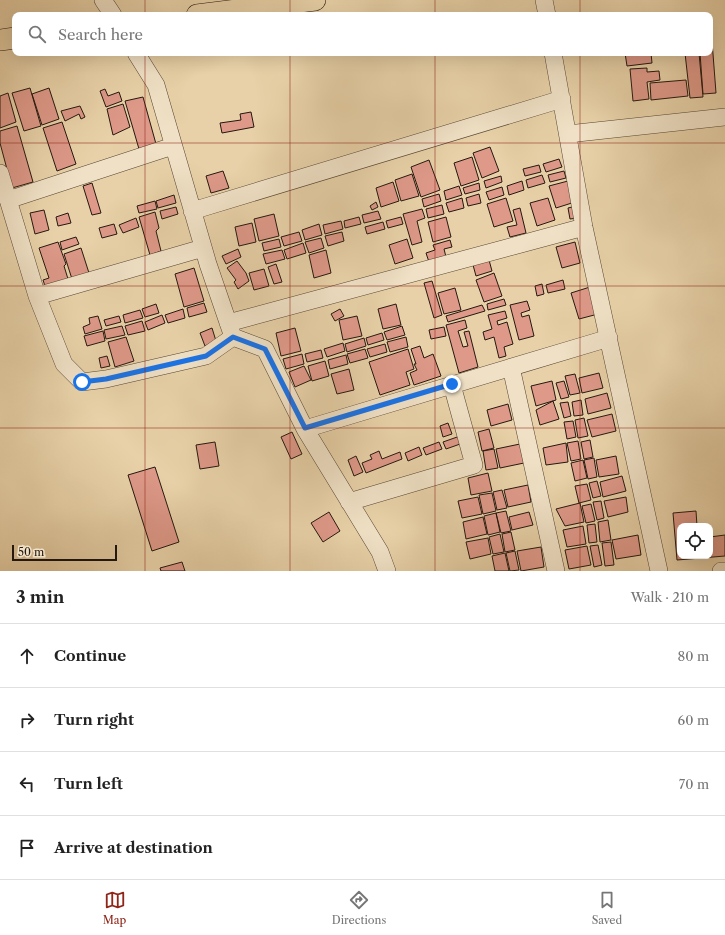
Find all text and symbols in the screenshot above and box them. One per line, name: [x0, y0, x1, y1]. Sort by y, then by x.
search box: [12, 12, 713, 56]
icon: search: [26, 23, 48, 45]
text: Search here: [58, 25, 143, 44]
route start: [73, 373, 91, 391]
route end: [443, 375, 461, 393]
map controls: [677, 523, 713, 559]
button: locate: [677, 523, 713, 559]
scale bar: [12, 543, 117, 562]
text: 50 m: [18, 545, 44, 559]
text: 3 min: [16, 587, 65, 607]
text: Walk · 210 m: [631, 589, 709, 605]
icon: ahead: [16, 645, 38, 667]
text: Continue: [54, 646, 126, 665]
text: 80 m: [677, 648, 709, 664]
icon: right: [16, 709, 38, 731]
text: Turn right: [54, 710, 134, 729]
text: 60 m: [678, 712, 709, 728]
icon: left: [16, 773, 38, 795]
text: Turn left: [54, 774, 123, 793]
text: 70 m: [679, 776, 709, 792]
icon: arrive: [16, 837, 38, 859]
text: Arrive at destination: [54, 838, 213, 857]
tab: Map: [103, 889, 126, 927]
tab: Directions: [332, 889, 386, 927]
tab: Saved: [592, 889, 622, 927]

